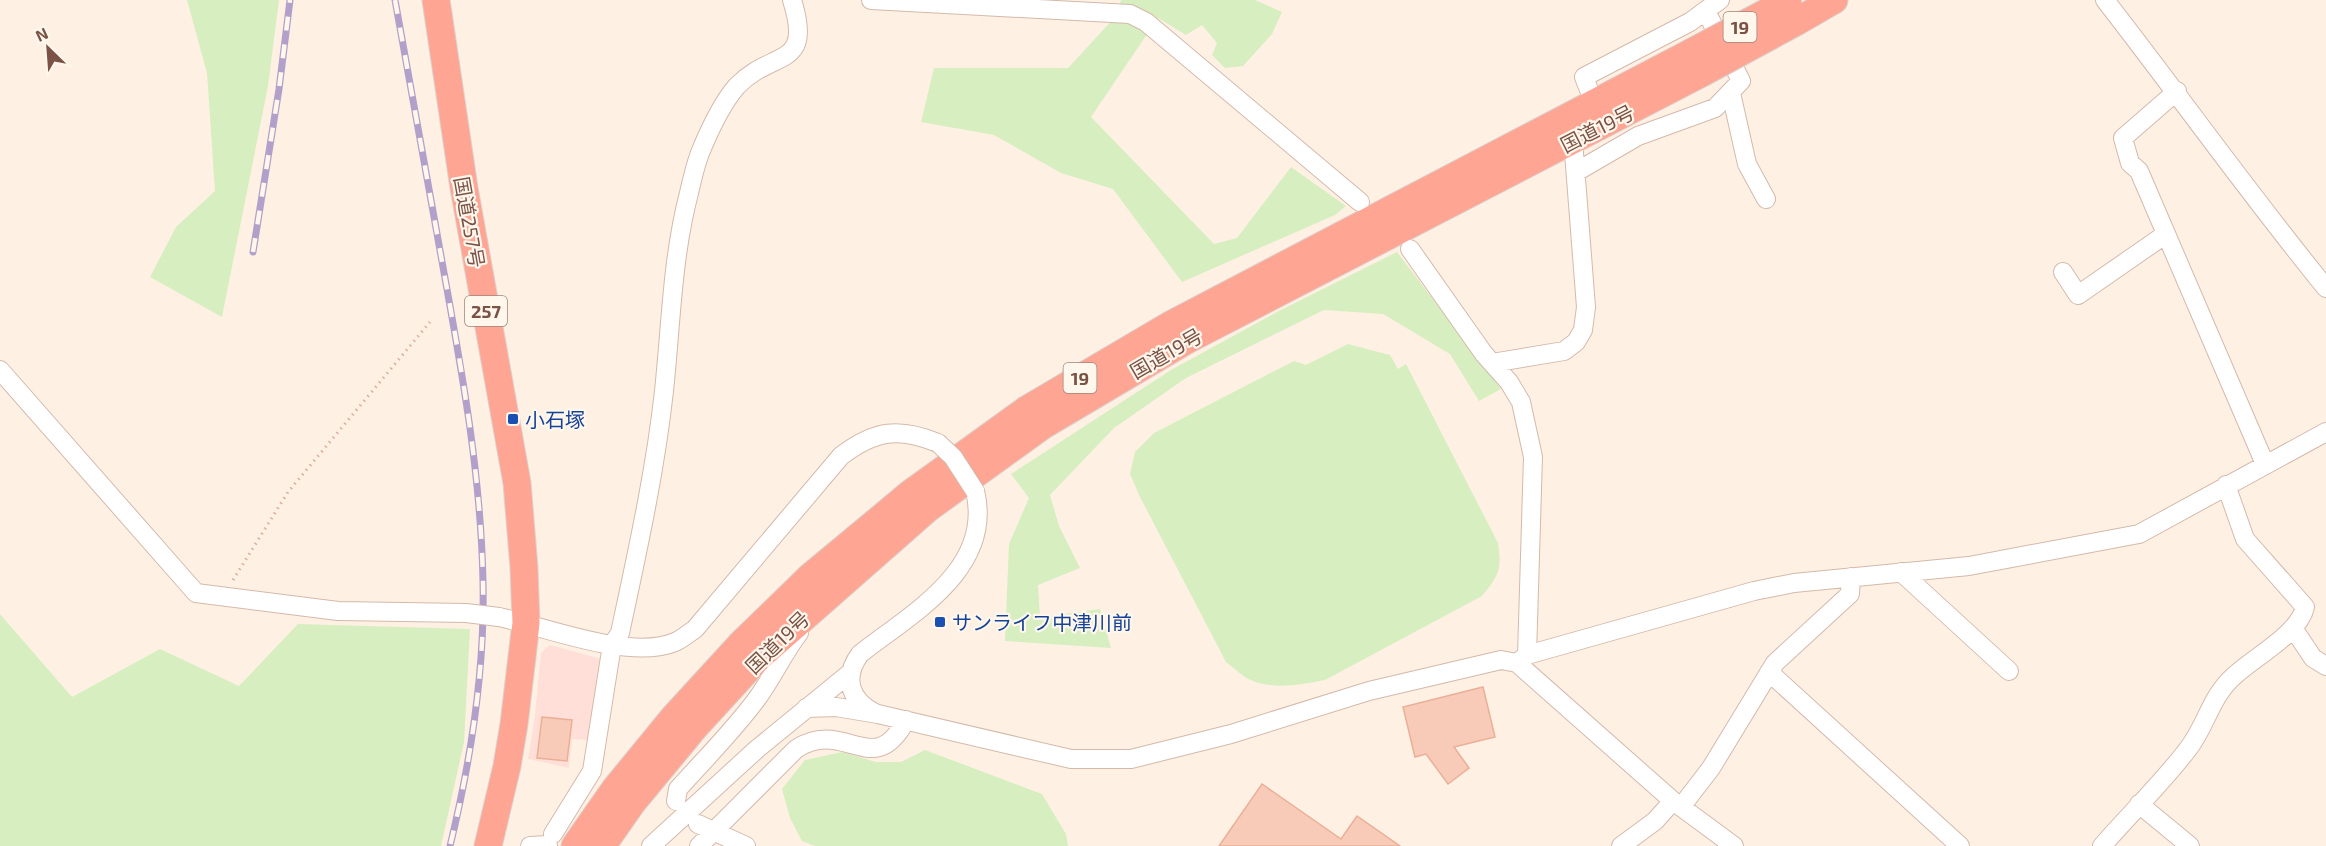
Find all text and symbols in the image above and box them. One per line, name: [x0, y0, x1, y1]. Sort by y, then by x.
road number: 19: [1724, 12, 1756, 42]
north arrow: [18, 18, 78, 78]
text: N: [32, 23, 51, 45]
street label: 国道19号: [1556, 99, 1638, 157]
street label: 国道257号: [450, 175, 490, 269]
road number: 257: [465, 296, 507, 326]
street label: 国道19号: [1126, 323, 1206, 383]
road number: 19: [1064, 363, 1096, 393]
place label: 小石塚: [525, 407, 585, 431]
marker: 小石塚: [506, 412, 520, 426]
street label: 国道19号: [740, 606, 814, 678]
place label: サンライフ中津川前: [952, 610, 1132, 634]
marker: サンライフ中津川前: [933, 615, 947, 629]

